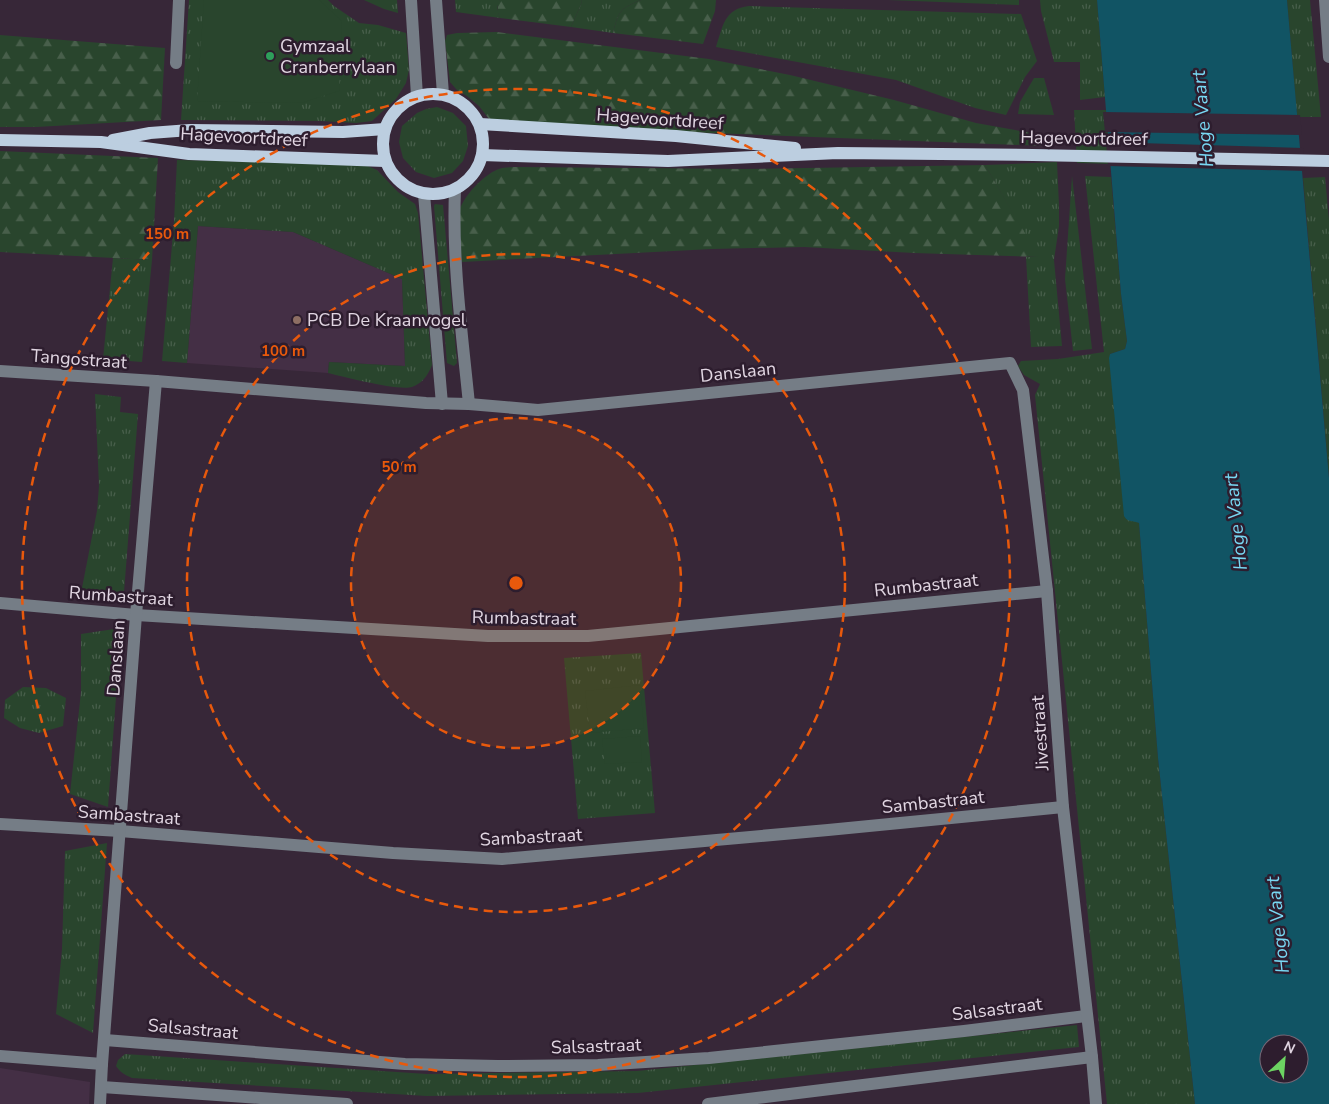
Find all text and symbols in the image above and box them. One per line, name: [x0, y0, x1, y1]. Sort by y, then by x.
place label: Gymzaal Cranberrylaan: [280, 34, 396, 79]
marker: Gymzaal Cranberrylaan: [264, 50, 276, 62]
water label: Hoge Vaart: [1186, 68, 1220, 168]
street label: Hagevoortdreef: [596, 103, 725, 135]
street label: Hagevoortdreef: [180, 122, 309, 152]
street label: Hagevoortdreef: [1020, 125, 1149, 151]
text: 150 m: [145, 224, 189, 244]
place label: PCB De Kraanvogel: [307, 308, 467, 332]
marker: PCB De Kraanvogel: [291, 314, 303, 326]
text: 100 m: [261, 341, 305, 361]
street label: Tangostraat: [30, 344, 129, 374]
street label: Danslaan: [699, 356, 777, 388]
text: 50 m: [381, 457, 417, 477]
water label: Hoge Vaart: [1218, 471, 1254, 572]
street label: Rumbastraat: [873, 568, 980, 602]
centre of rings: [507, 574, 525, 592]
street label: Rumbastraat: [68, 580, 174, 612]
street label: Rumbastraat: [472, 605, 577, 631]
street label: Danslaan: [101, 619, 131, 697]
street label: Jivestraat: [1025, 694, 1055, 772]
street label: Sambastraat: [881, 785, 986, 819]
street label: Sambastraat: [77, 799, 182, 831]
street label: Sambastraat: [479, 822, 584, 852]
water label: Hoge Vaart: [1260, 874, 1296, 975]
street label: Salsastraat: [951, 991, 1044, 1026]
street label: Salsastraat: [147, 1013, 240, 1045]
street label: Salsastraat: [550, 1032, 642, 1060]
north arrow: [1259, 1034, 1309, 1084]
text: N: [1281, 1037, 1298, 1059]

